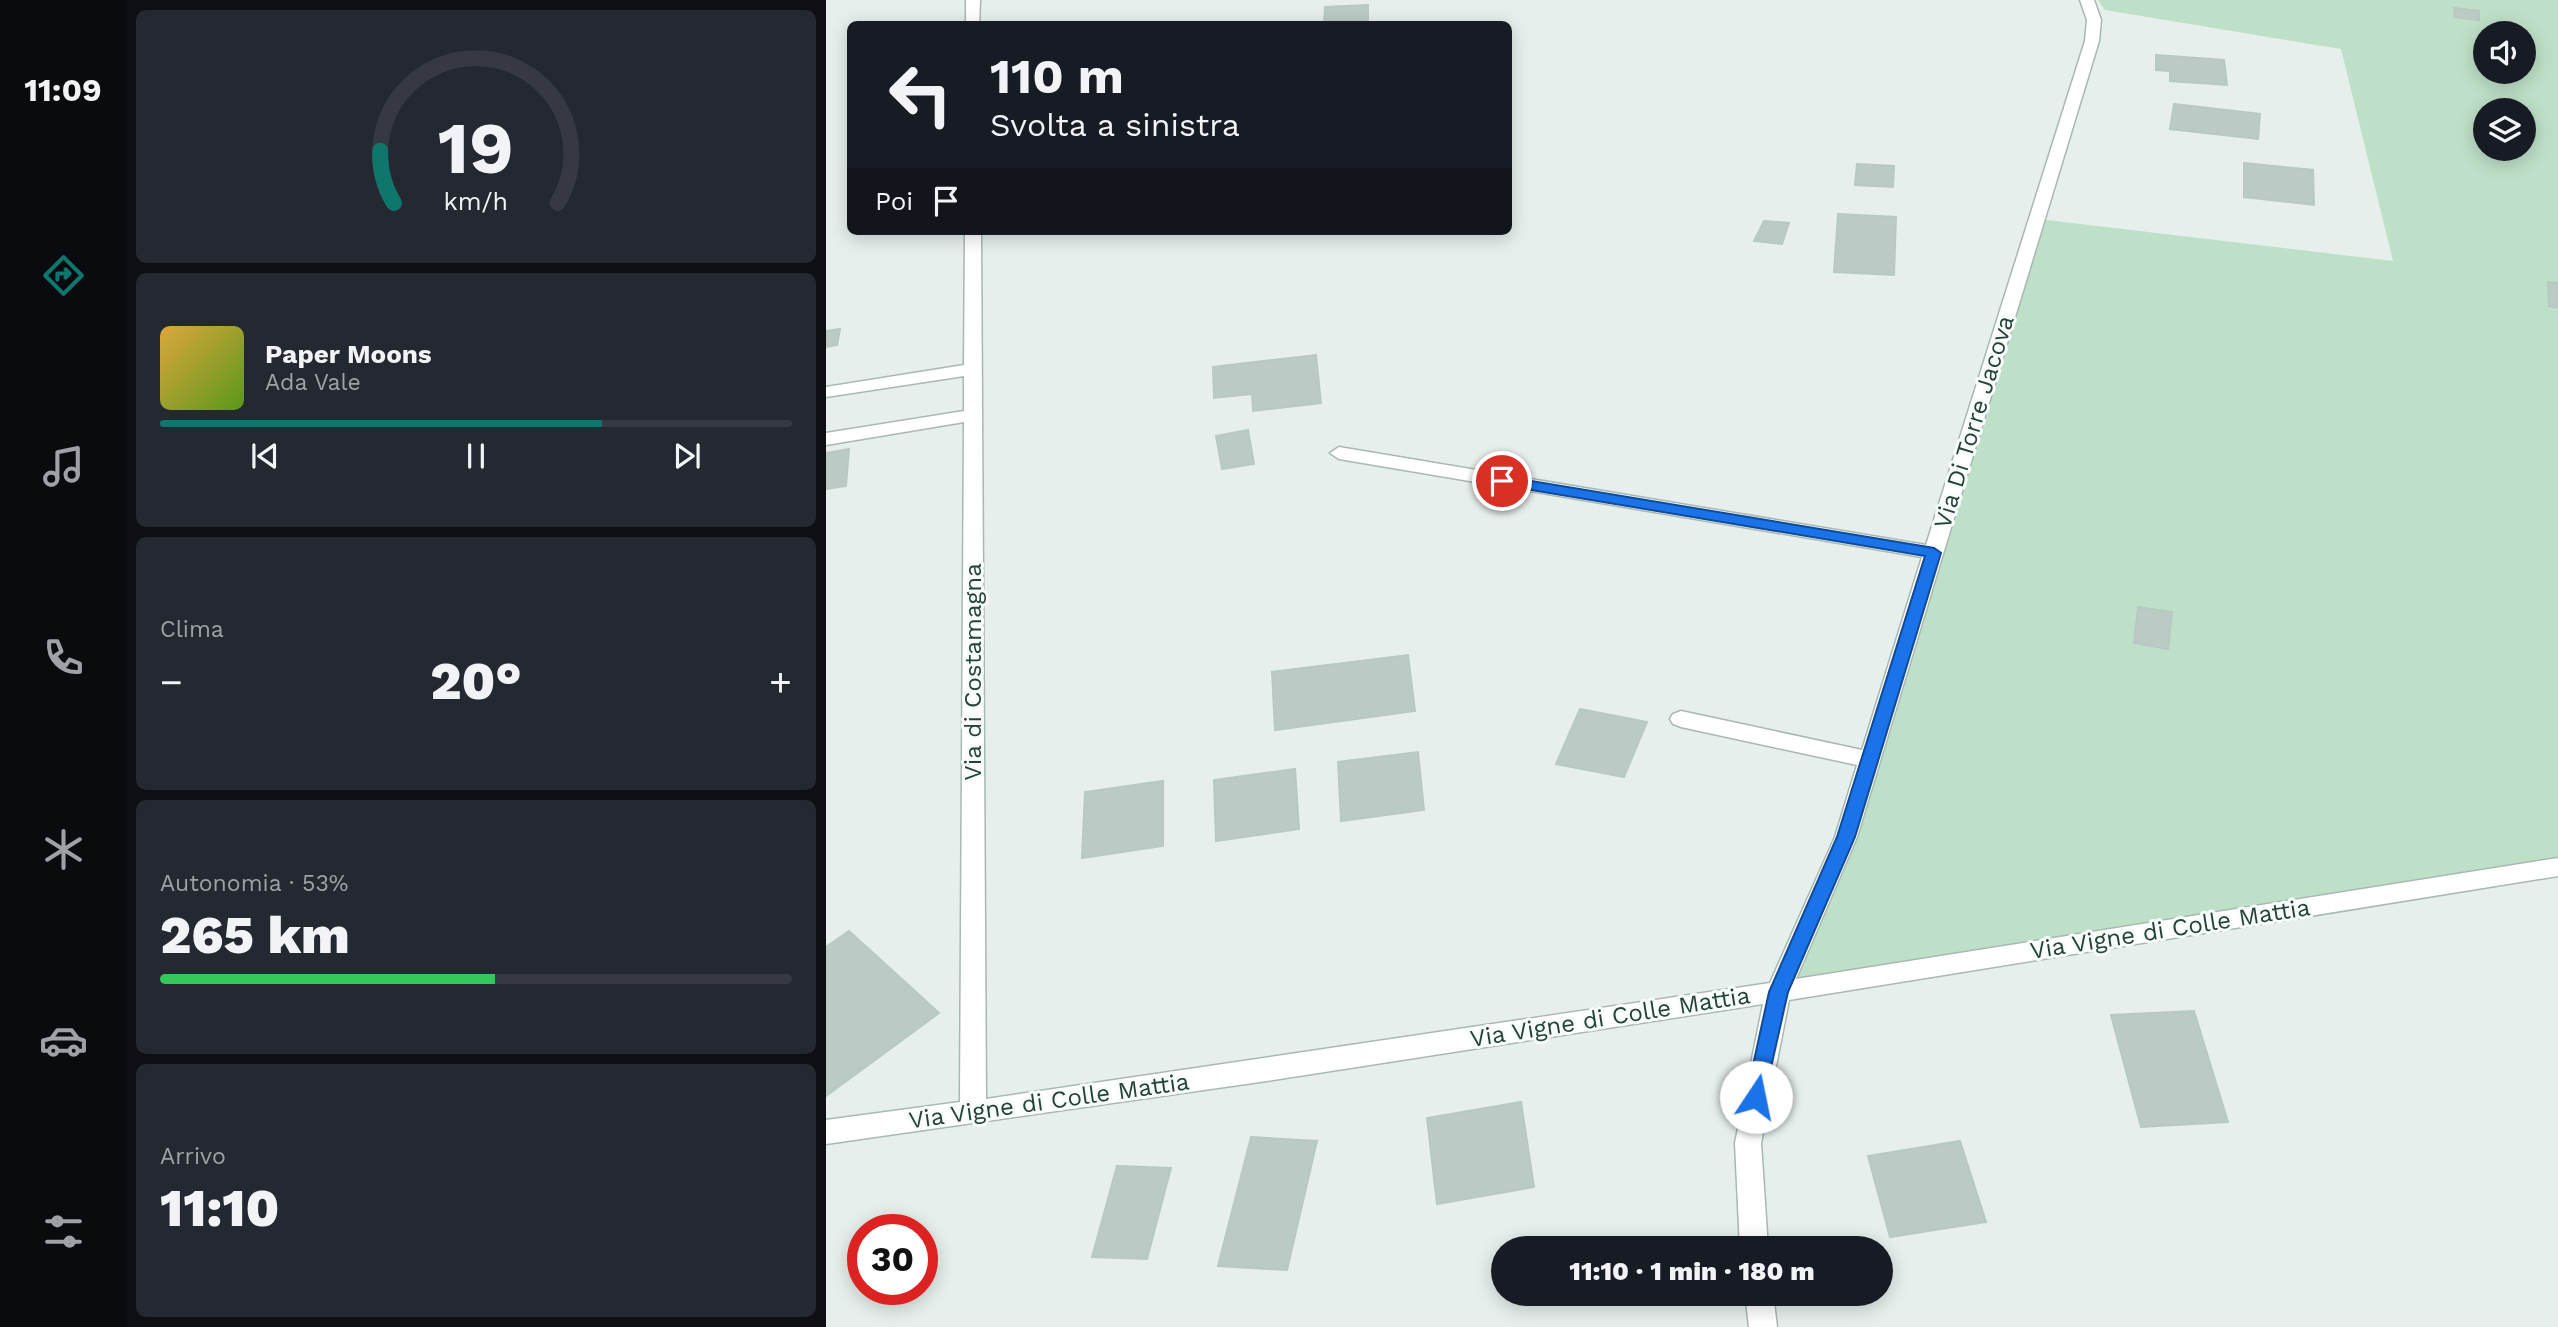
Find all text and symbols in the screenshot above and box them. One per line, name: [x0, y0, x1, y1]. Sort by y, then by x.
map controls: [2473, 21, 2536, 161]
button: sound: [2473, 21, 2536, 84]
text: 110 m: [990, 47, 1124, 105]
icon: left: [875, 49, 966, 140]
text: 11:09: [24, 71, 102, 109]
button: layers: [2473, 98, 2536, 161]
text: 19: [438, 105, 514, 191]
text: Svolta a sinistra: [990, 106, 1240, 144]
icon: arrive: [927, 182, 965, 220]
text: Poi: [875, 186, 913, 216]
text: km/h: [444, 187, 508, 216]
icon: directions: [39, 251, 88, 300]
street label: Via Di Torre Jacova: [1928, 312, 2020, 532]
text: Paper Moons: [265, 339, 432, 369]
text: Ada Vale: [265, 369, 361, 396]
icon: previous: [246, 437, 284, 475]
icon: pause: [457, 437, 495, 475]
icon: next: [668, 437, 706, 475]
icon: music: [39, 442, 88, 491]
pin: [1472, 451, 1532, 511]
icon: arrive: [1483, 462, 1521, 500]
street label: Via di Costamagna: [959, 563, 987, 781]
text: Clima: [160, 616, 224, 643]
icon: phone: [39, 633, 88, 682]
text: 20°: [430, 651, 522, 712]
text: −: [160, 660, 183, 704]
text: +: [769, 660, 792, 704]
icon: climate: [39, 825, 88, 874]
text: Autonomia · 53%: [160, 870, 349, 897]
street label: Via Vigne di Colle Mattia: [2028, 893, 2312, 965]
text: 265 km: [160, 905, 350, 966]
street label: Via Vigne di Colle Mattia: [1468, 981, 1752, 1053]
icon: car: [39, 1016, 88, 1065]
position arrow: [1719, 1060, 1793, 1134]
street label: Via Vigne di Colle Mattia: [907, 1067, 1191, 1135]
text: Arrivo: [160, 1143, 226, 1170]
text: 11:10: [160, 1178, 279, 1239]
icon: filters: [39, 1207, 88, 1256]
speed limit sign: 30: [847, 1214, 938, 1305]
text: 11:10 · 1 min · 180 m: [1569, 1256, 1815, 1286]

